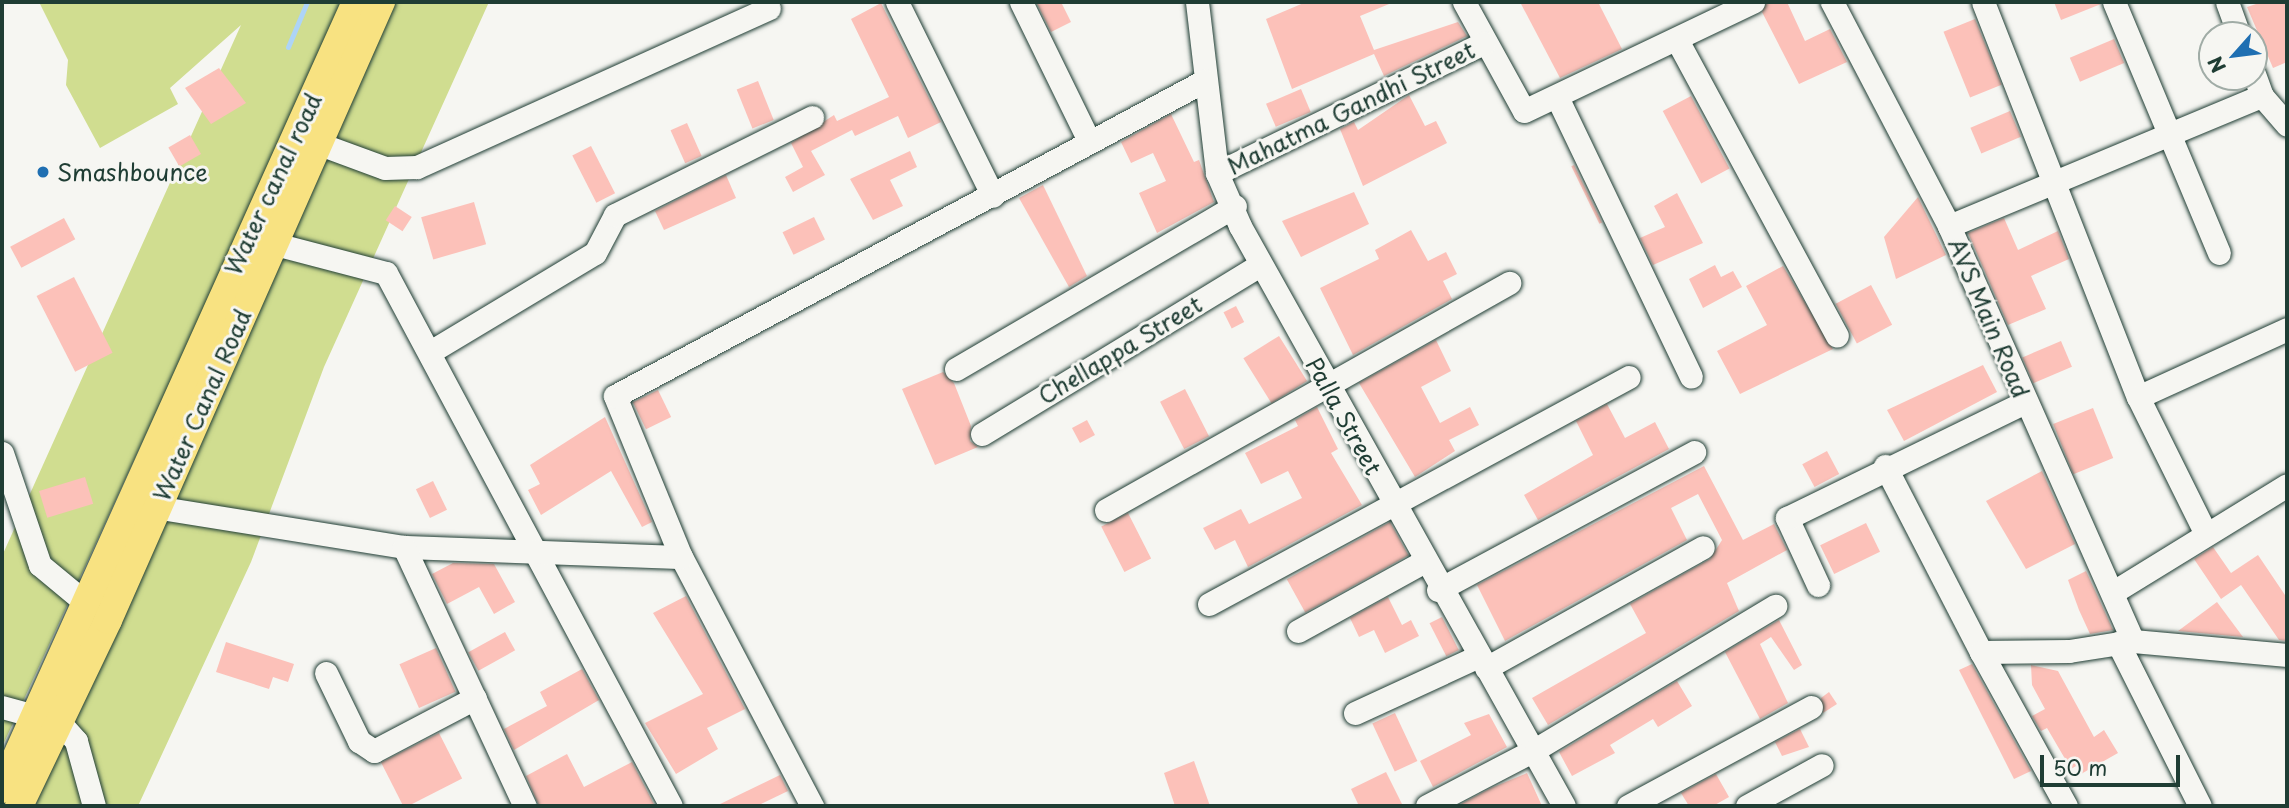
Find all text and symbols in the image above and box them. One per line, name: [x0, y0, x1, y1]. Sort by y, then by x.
north arrow: [2198, 21, 2268, 91]
street label: Mahatma Gandhi Street: [1223, 36, 1479, 180]
text: N: [2200, 52, 2232, 78]
street label: Water canal road: [219, 89, 327, 279]
place label: Smashbounce: [57, 158, 208, 186]
marker: Smashbounce: [35, 164, 51, 180]
street label: AVS Main Road: [1942, 233, 2036, 403]
street label: Chellappa Street: [1033, 290, 1207, 410]
street label: Water Canal Road: [148, 306, 256, 504]
street label: Palla Street: [1300, 352, 1388, 480]
scale bar: [2044, 742, 2184, 786]
text: 50 m: [2053, 751, 2107, 783]

